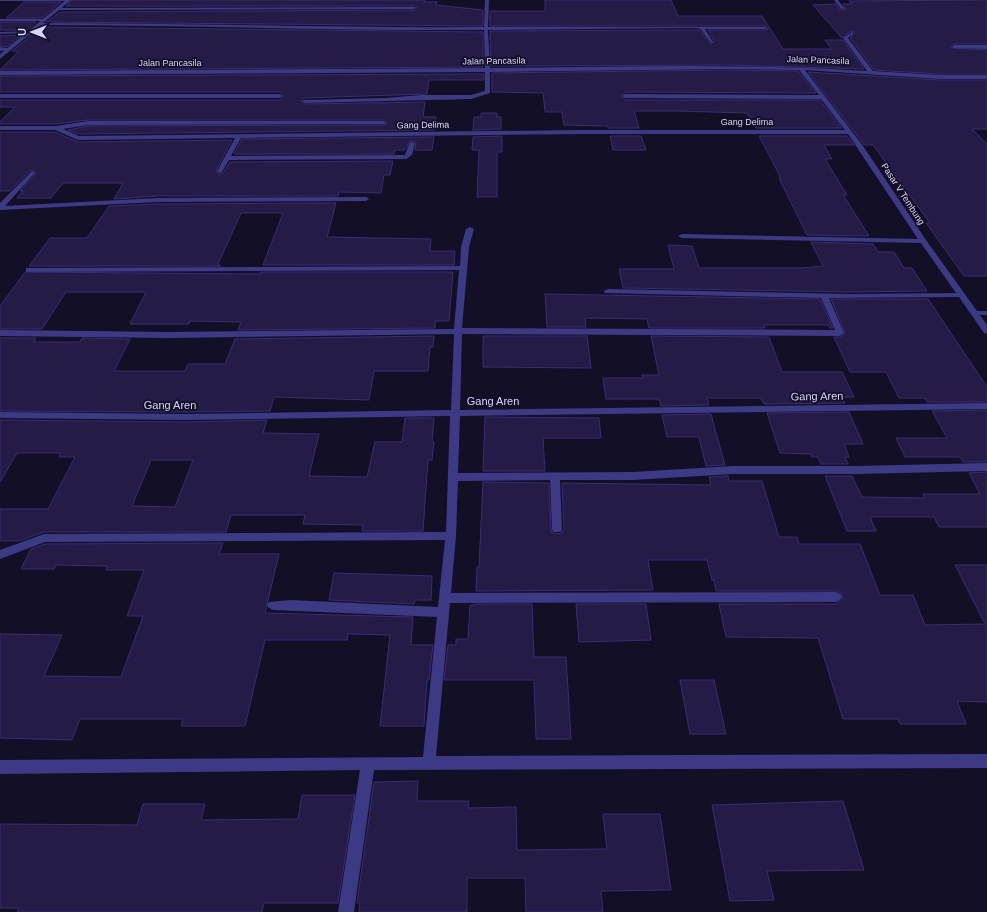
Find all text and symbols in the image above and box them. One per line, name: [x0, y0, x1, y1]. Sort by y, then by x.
north arrow: [12, 12, 52, 52]
text: U: [16, 28, 28, 36]
street label: Jalan Pancasila: [786, 54, 850, 66]
street label: Jalan Pancasila: [462, 55, 526, 67]
street label: Jalan Pancasila: [138, 58, 202, 68]
street label: Gang Delima: [721, 117, 773, 127]
street label: Gang Delima: [397, 120, 449, 130]
street label: Pasar V Tembung: [879, 161, 927, 227]
street label: Gang Aren: [791, 390, 843, 402]
street label: Gang Aren: [467, 395, 519, 407]
street label: Gang Aren: [144, 399, 196, 411]

